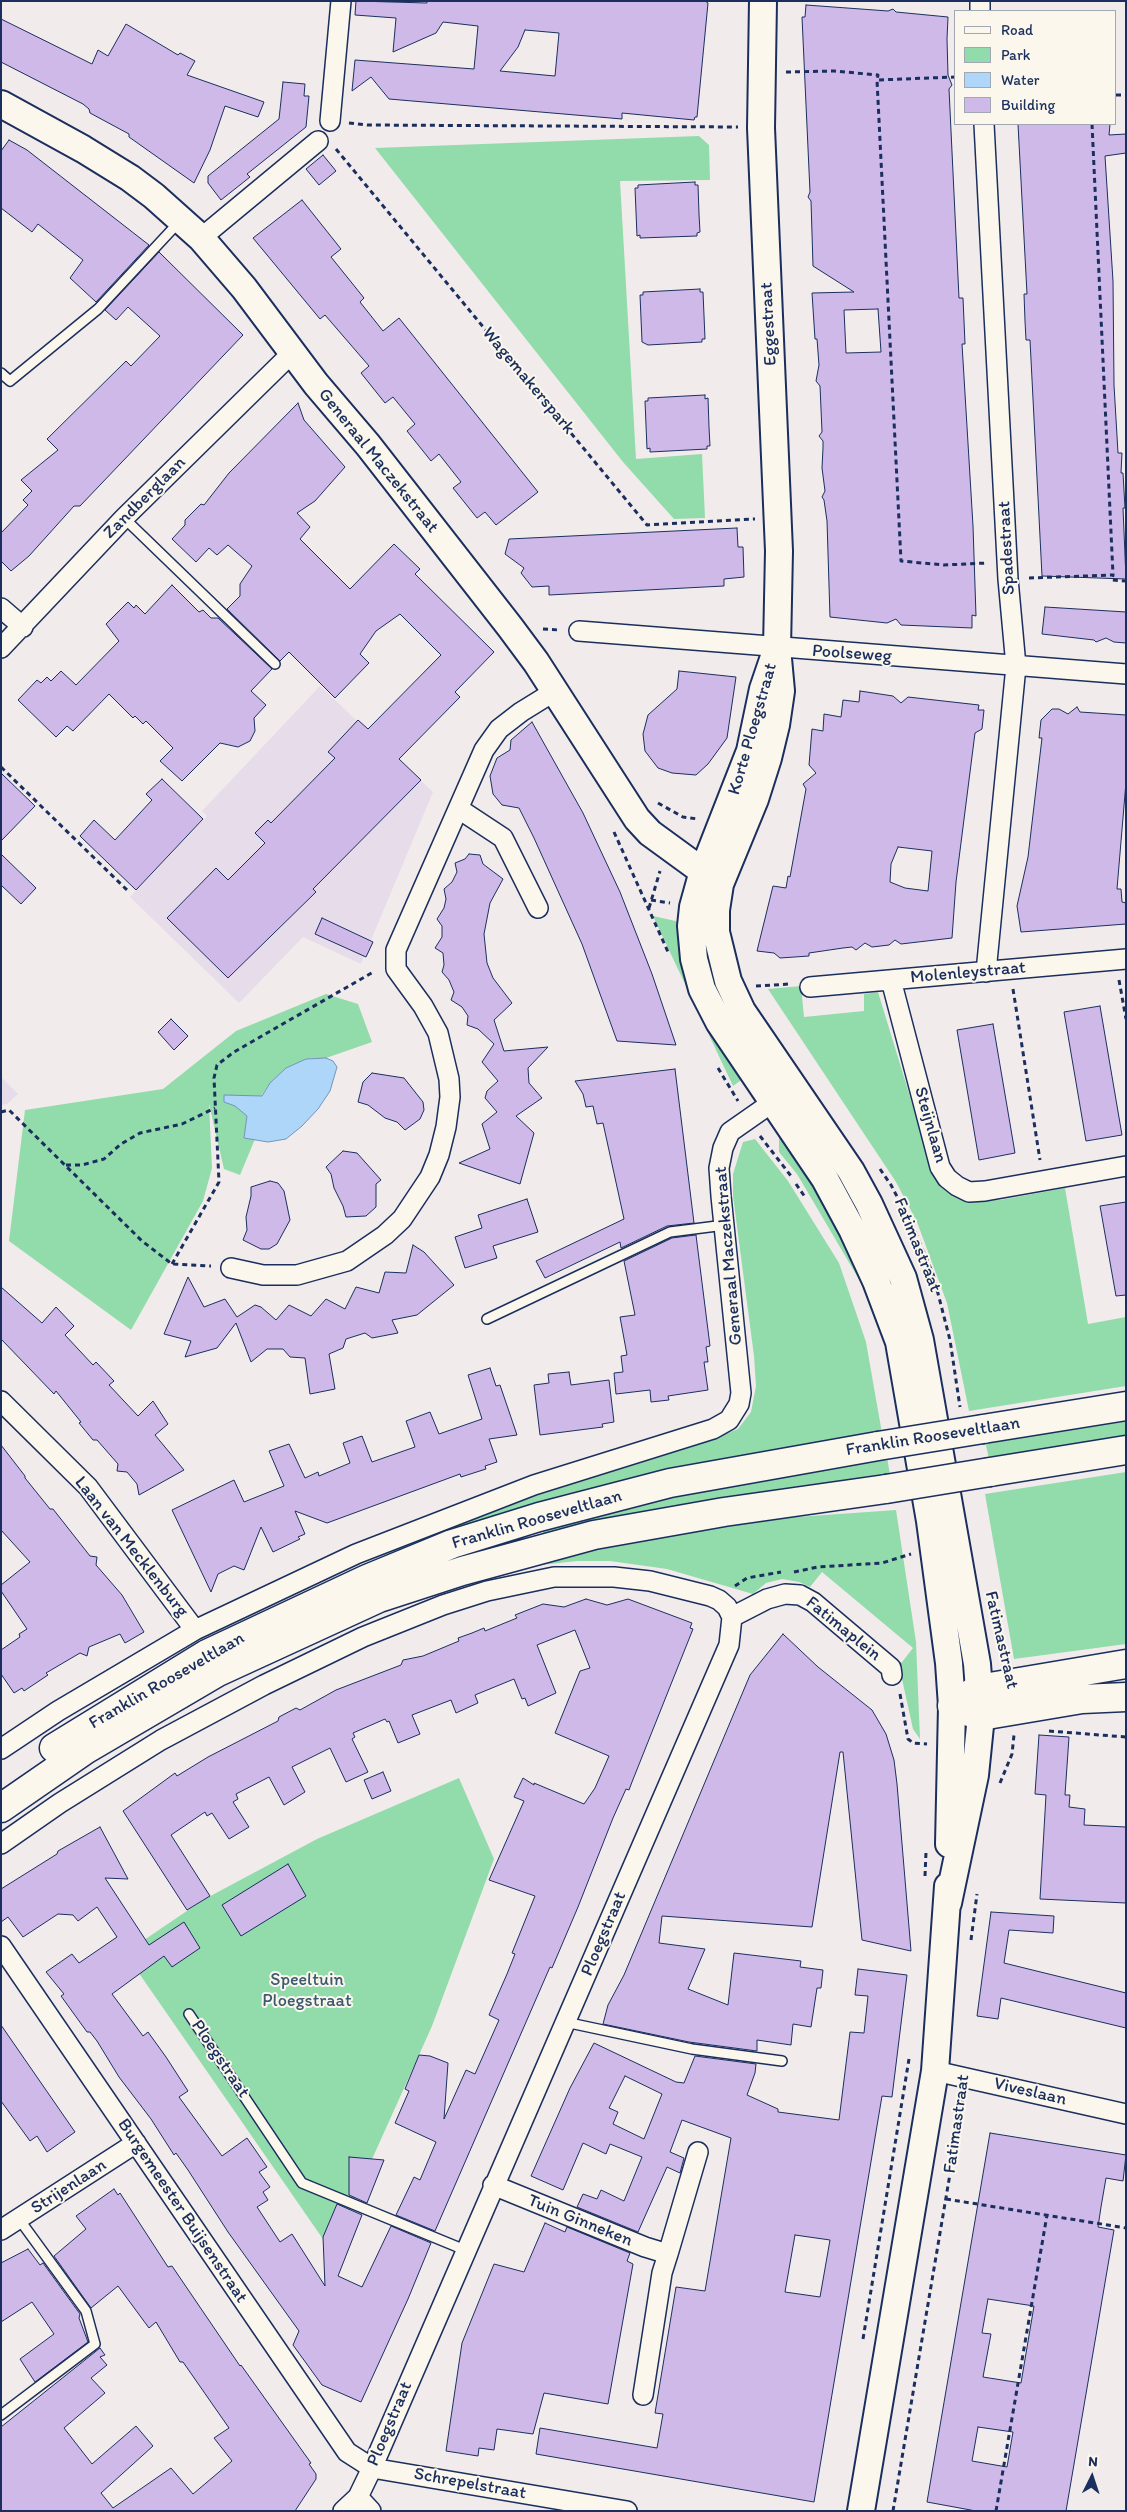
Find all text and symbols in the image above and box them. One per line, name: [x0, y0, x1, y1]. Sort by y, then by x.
legend: [954, 10, 1117, 125]
text: Road: [1001, 21, 1033, 39]
text: Park: [1001, 46, 1031, 64]
text: Water: [1001, 71, 1039, 89]
text: Building: [1001, 96, 1055, 114]
street label: Eggestraat: [756, 282, 782, 366]
street label: Wagemakerspark: [477, 323, 579, 439]
street label: Generaal Maczekstraat: [313, 384, 443, 538]
street label: Zandberglaan: [99, 452, 191, 544]
street label: Spadestraat: [994, 500, 1020, 596]
street label: Poolseweg: [811, 640, 893, 668]
street label: Korte Ploegstraat: [724, 660, 782, 798]
street label: Molenleystraat: [909, 957, 1027, 989]
street label: Steijnlaan: [909, 1084, 951, 1166]
street label: Generaal Maczekstraat: [710, 1166, 748, 1346]
street label: Fatimastraat: [888, 1195, 946, 1295]
street label: Franklin Rooseveltlaan: [844, 1413, 1022, 1461]
street label: Laan van Mecklenburg: [69, 1472, 193, 1622]
street label: Franklin Rooseveltlaan: [449, 1485, 625, 1555]
street label: Fatimastraat: [979, 1589, 1023, 1691]
street label: Fatimaplein: [801, 1592, 885, 1666]
street label: Franklin Rooseveltlaan: [85, 1628, 249, 1734]
street label: Ploegstraat: [577, 1889, 631, 1979]
park label: Speeltuin Ploegstraat: [262, 1969, 352, 2012]
street label: Ploegstraat: [186, 2016, 254, 2102]
street label: Fatimastraat: [939, 2073, 975, 2175]
street label: Viveslaan: [991, 2073, 1069, 2111]
street label: Burgemeester Buijsenstraat: [112, 2115, 252, 2307]
street label: Strijenlaan: [27, 2155, 111, 2219]
street label: Tuin Ginneken: [524, 2190, 636, 2252]
street label: Ploegstraat: [363, 2379, 417, 2469]
north arrow: [1067, 2452, 1117, 2502]
text: N: [1088, 2453, 1098, 2470]
street label: Schrepelstraat: [412, 2463, 528, 2505]

